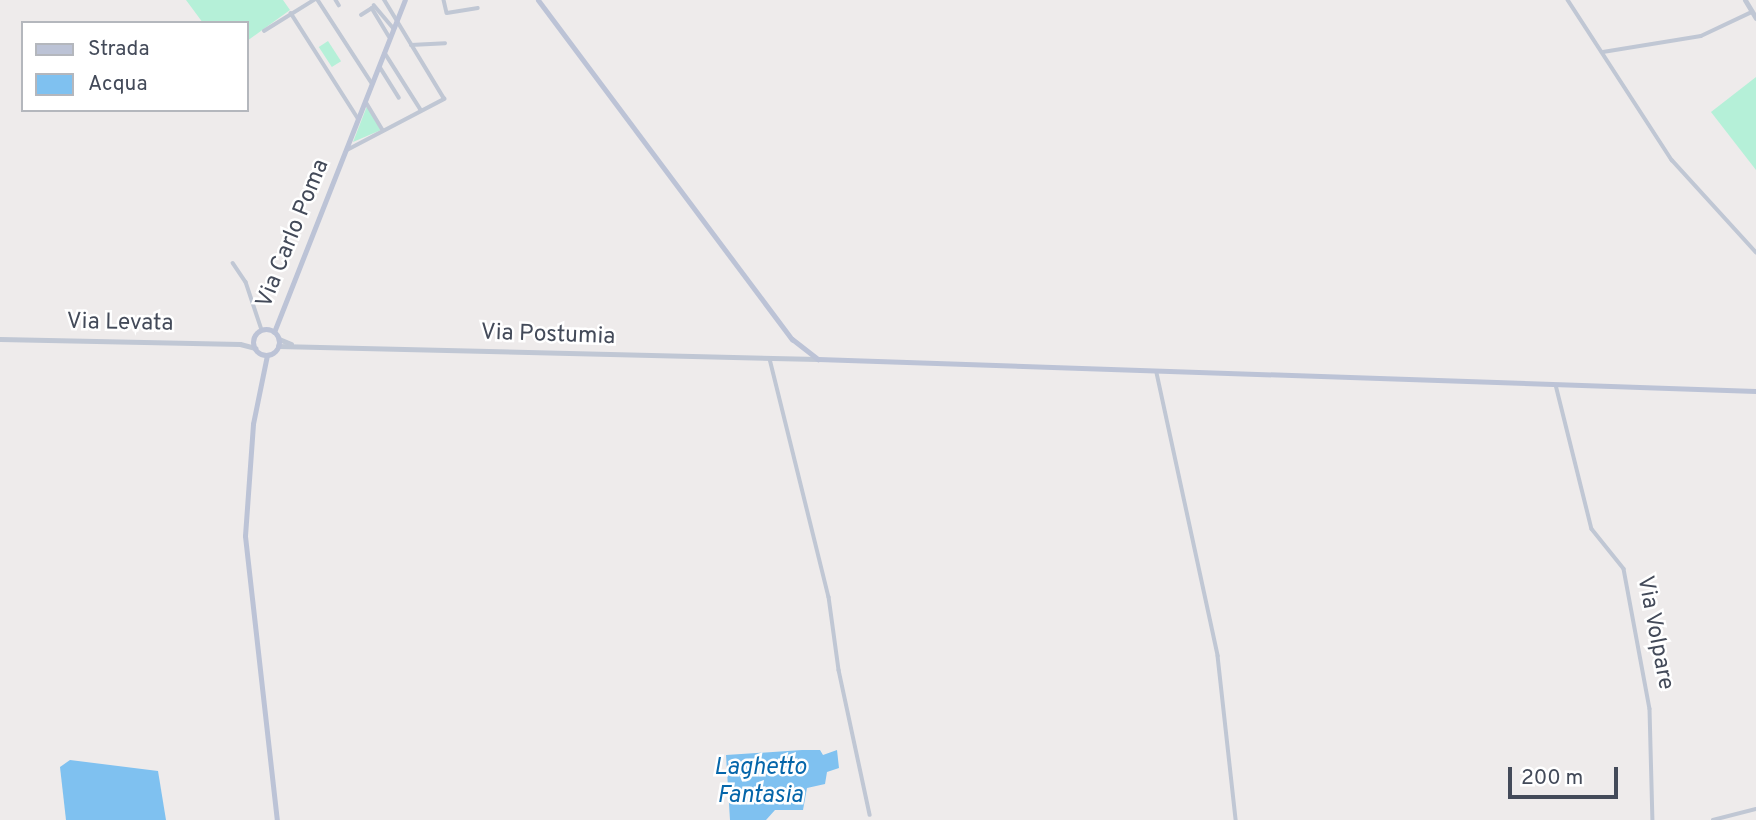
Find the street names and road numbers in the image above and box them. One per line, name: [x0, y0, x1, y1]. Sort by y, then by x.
street label: Via Carlo Poma: [252, 156, 336, 312]
street label: Via Levata: [66, 309, 174, 339]
street label: Via Postumia: [480, 320, 616, 352]
street label: Via Volpare: [1629, 573, 1679, 693]

